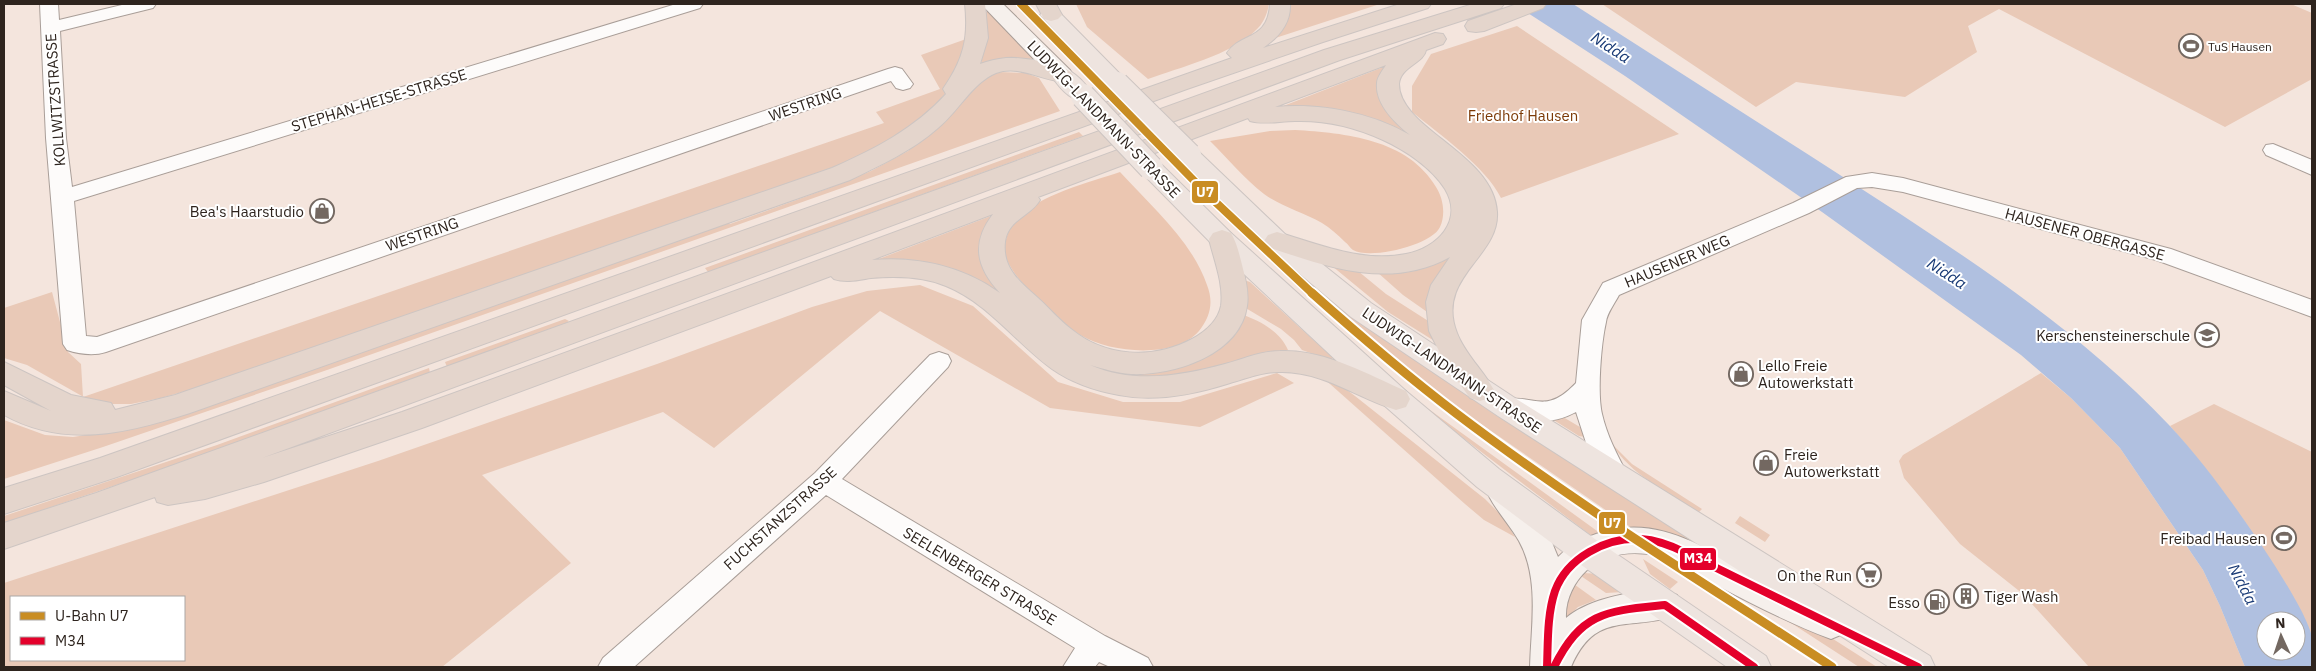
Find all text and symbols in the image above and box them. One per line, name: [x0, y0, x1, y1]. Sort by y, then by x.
water label: Nidda: [1587, 27, 1635, 67]
street label: KOLLWITZSTRASSE: [41, 33, 69, 167]
sports icon: TuS Hausen: [2178, 33, 2204, 59]
street label: LUDWIG-LANDMANN-STRASSE: [1023, 36, 1185, 202]
place label: TuS Hausen: [2208, 39, 2272, 54]
street label: STEPHAN-HEISE-STRASSE: [289, 64, 469, 136]
street label: WESTRING: [766, 83, 844, 125]
park label: Friedhof Hausen: [1468, 106, 1578, 125]
line badge: U7: [1191, 180, 1219, 204]
text: U7: [1196, 183, 1214, 201]
shop icon: Bea's Haarstudio: [309, 198, 335, 224]
place label: Bea's Haarstudio: [190, 202, 304, 221]
street label: HAUSENER OBERGASSE: [2003, 203, 2167, 265]
street label: WESTRING: [383, 213, 461, 255]
street label: HAUSENER WEG: [1621, 230, 1733, 292]
water label: Nidda: [1923, 253, 1971, 293]
street label: LUDWIG-LANDMANN-STRASSE: [1359, 303, 1545, 437]
school or university icon: Kerschensteinerschule: [2194, 322, 2220, 348]
place label: Kerschensteinerschule: [2036, 326, 2190, 345]
place label: Lello Freie Autowerkstatt: [1758, 356, 1853, 392]
shop icon: Lello Freie Autowerkstatt: [1728, 361, 1754, 387]
place label: Freie Autowerkstatt: [1784, 445, 1879, 481]
shop icon: Freie Autowerkstatt: [1753, 450, 1779, 476]
street label: FUCHSTANZSTRASSE: [719, 462, 841, 574]
line badge: U7: [1598, 511, 1626, 535]
text: U7: [1603, 514, 1621, 532]
street label: SEELENBERGER STRASSE: [900, 523, 1060, 629]
sports icon: Freibad Hausen: [2271, 525, 2297, 551]
place label: Freibad Hausen: [2160, 529, 2266, 548]
line badge: M34: [1679, 547, 1717, 571]
text: M34: [1684, 549, 1712, 567]
water label: Nidda: [2224, 560, 2262, 608]
supermarket icon: On the Run: [1856, 562, 1882, 588]
place label: On the Run: [1777, 566, 1852, 585]
building icon: Tiger Wash: [1953, 583, 1979, 609]
place label: Tiger Wash: [1984, 587, 2059, 606]
fuel station icon: Esso: [1924, 589, 1950, 615]
place label: Esso: [1888, 593, 1920, 612]
legend: [10, 596, 185, 661]
text: U-Bahn U7: [55, 606, 129, 625]
north arrow: [2256, 611, 2306, 661]
text: N: [2275, 614, 2286, 632]
text: M34: [55, 631, 85, 650]

